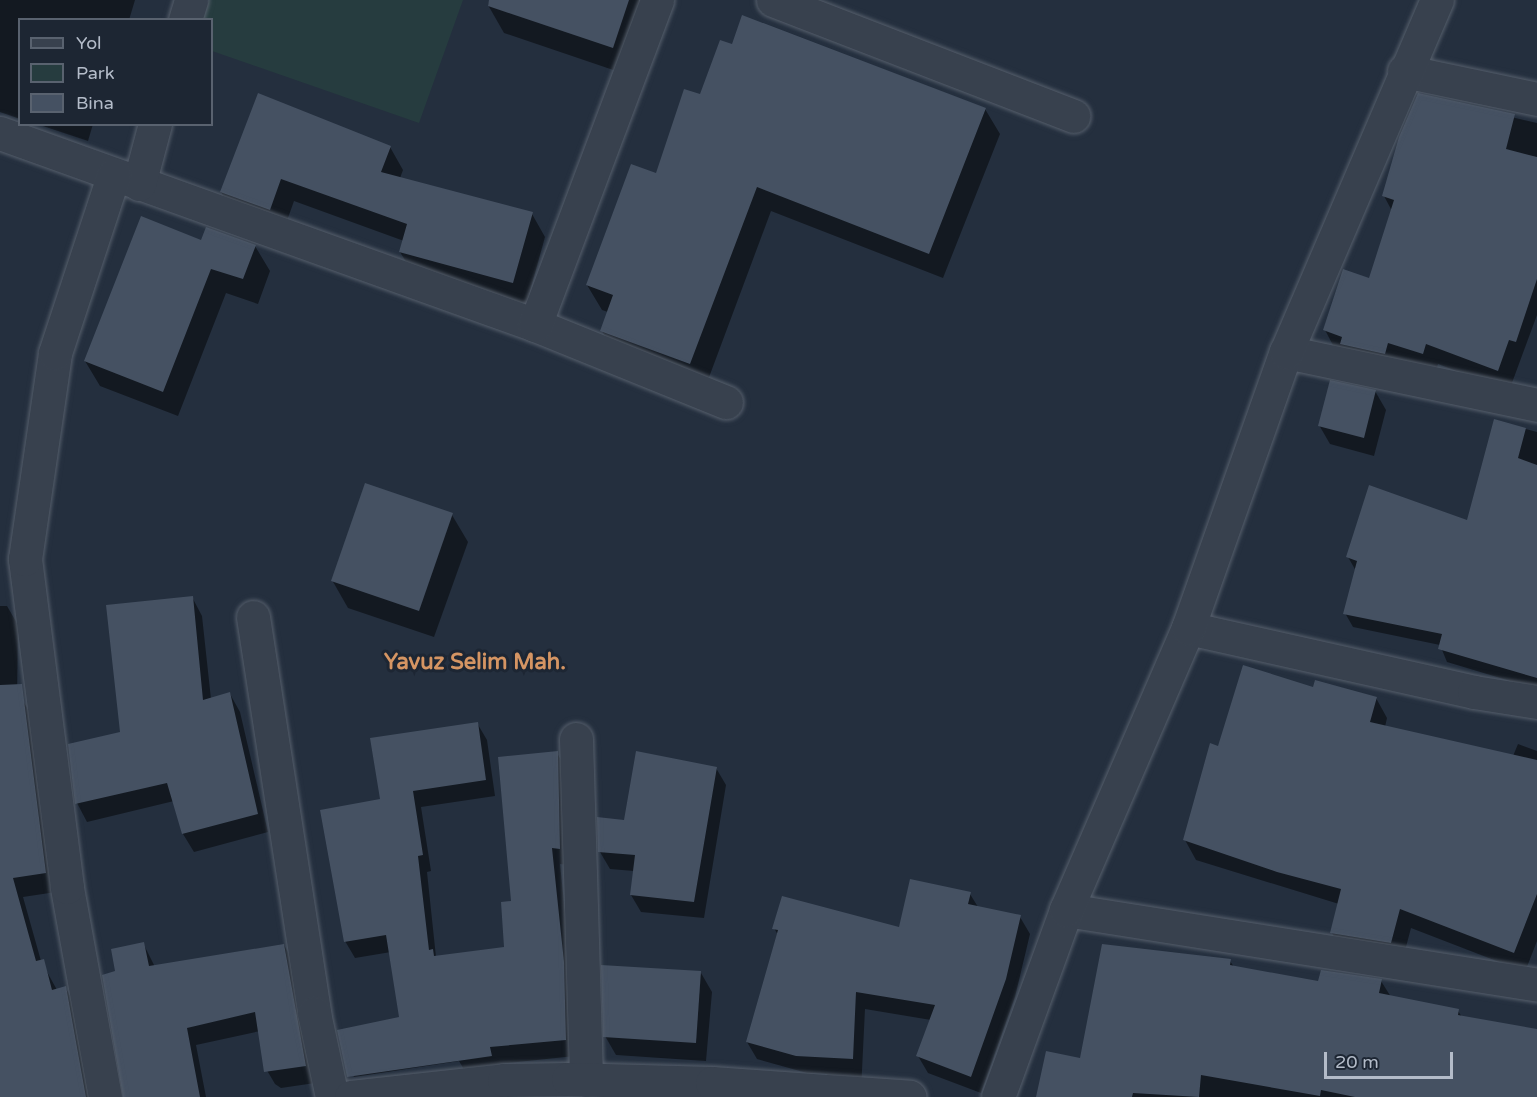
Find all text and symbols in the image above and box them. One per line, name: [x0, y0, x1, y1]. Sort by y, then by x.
legend: [18, 18, 213, 126]
text: Yol: [76, 32, 102, 54]
text: Park: [76, 62, 114, 84]
text: Bina: [76, 92, 114, 114]
district label: Yavuz Selim Mah.: [384, 650, 566, 676]
scale bar: [1327, 1040, 1456, 1078]
text: 20 m: [1335, 1051, 1379, 1073]

